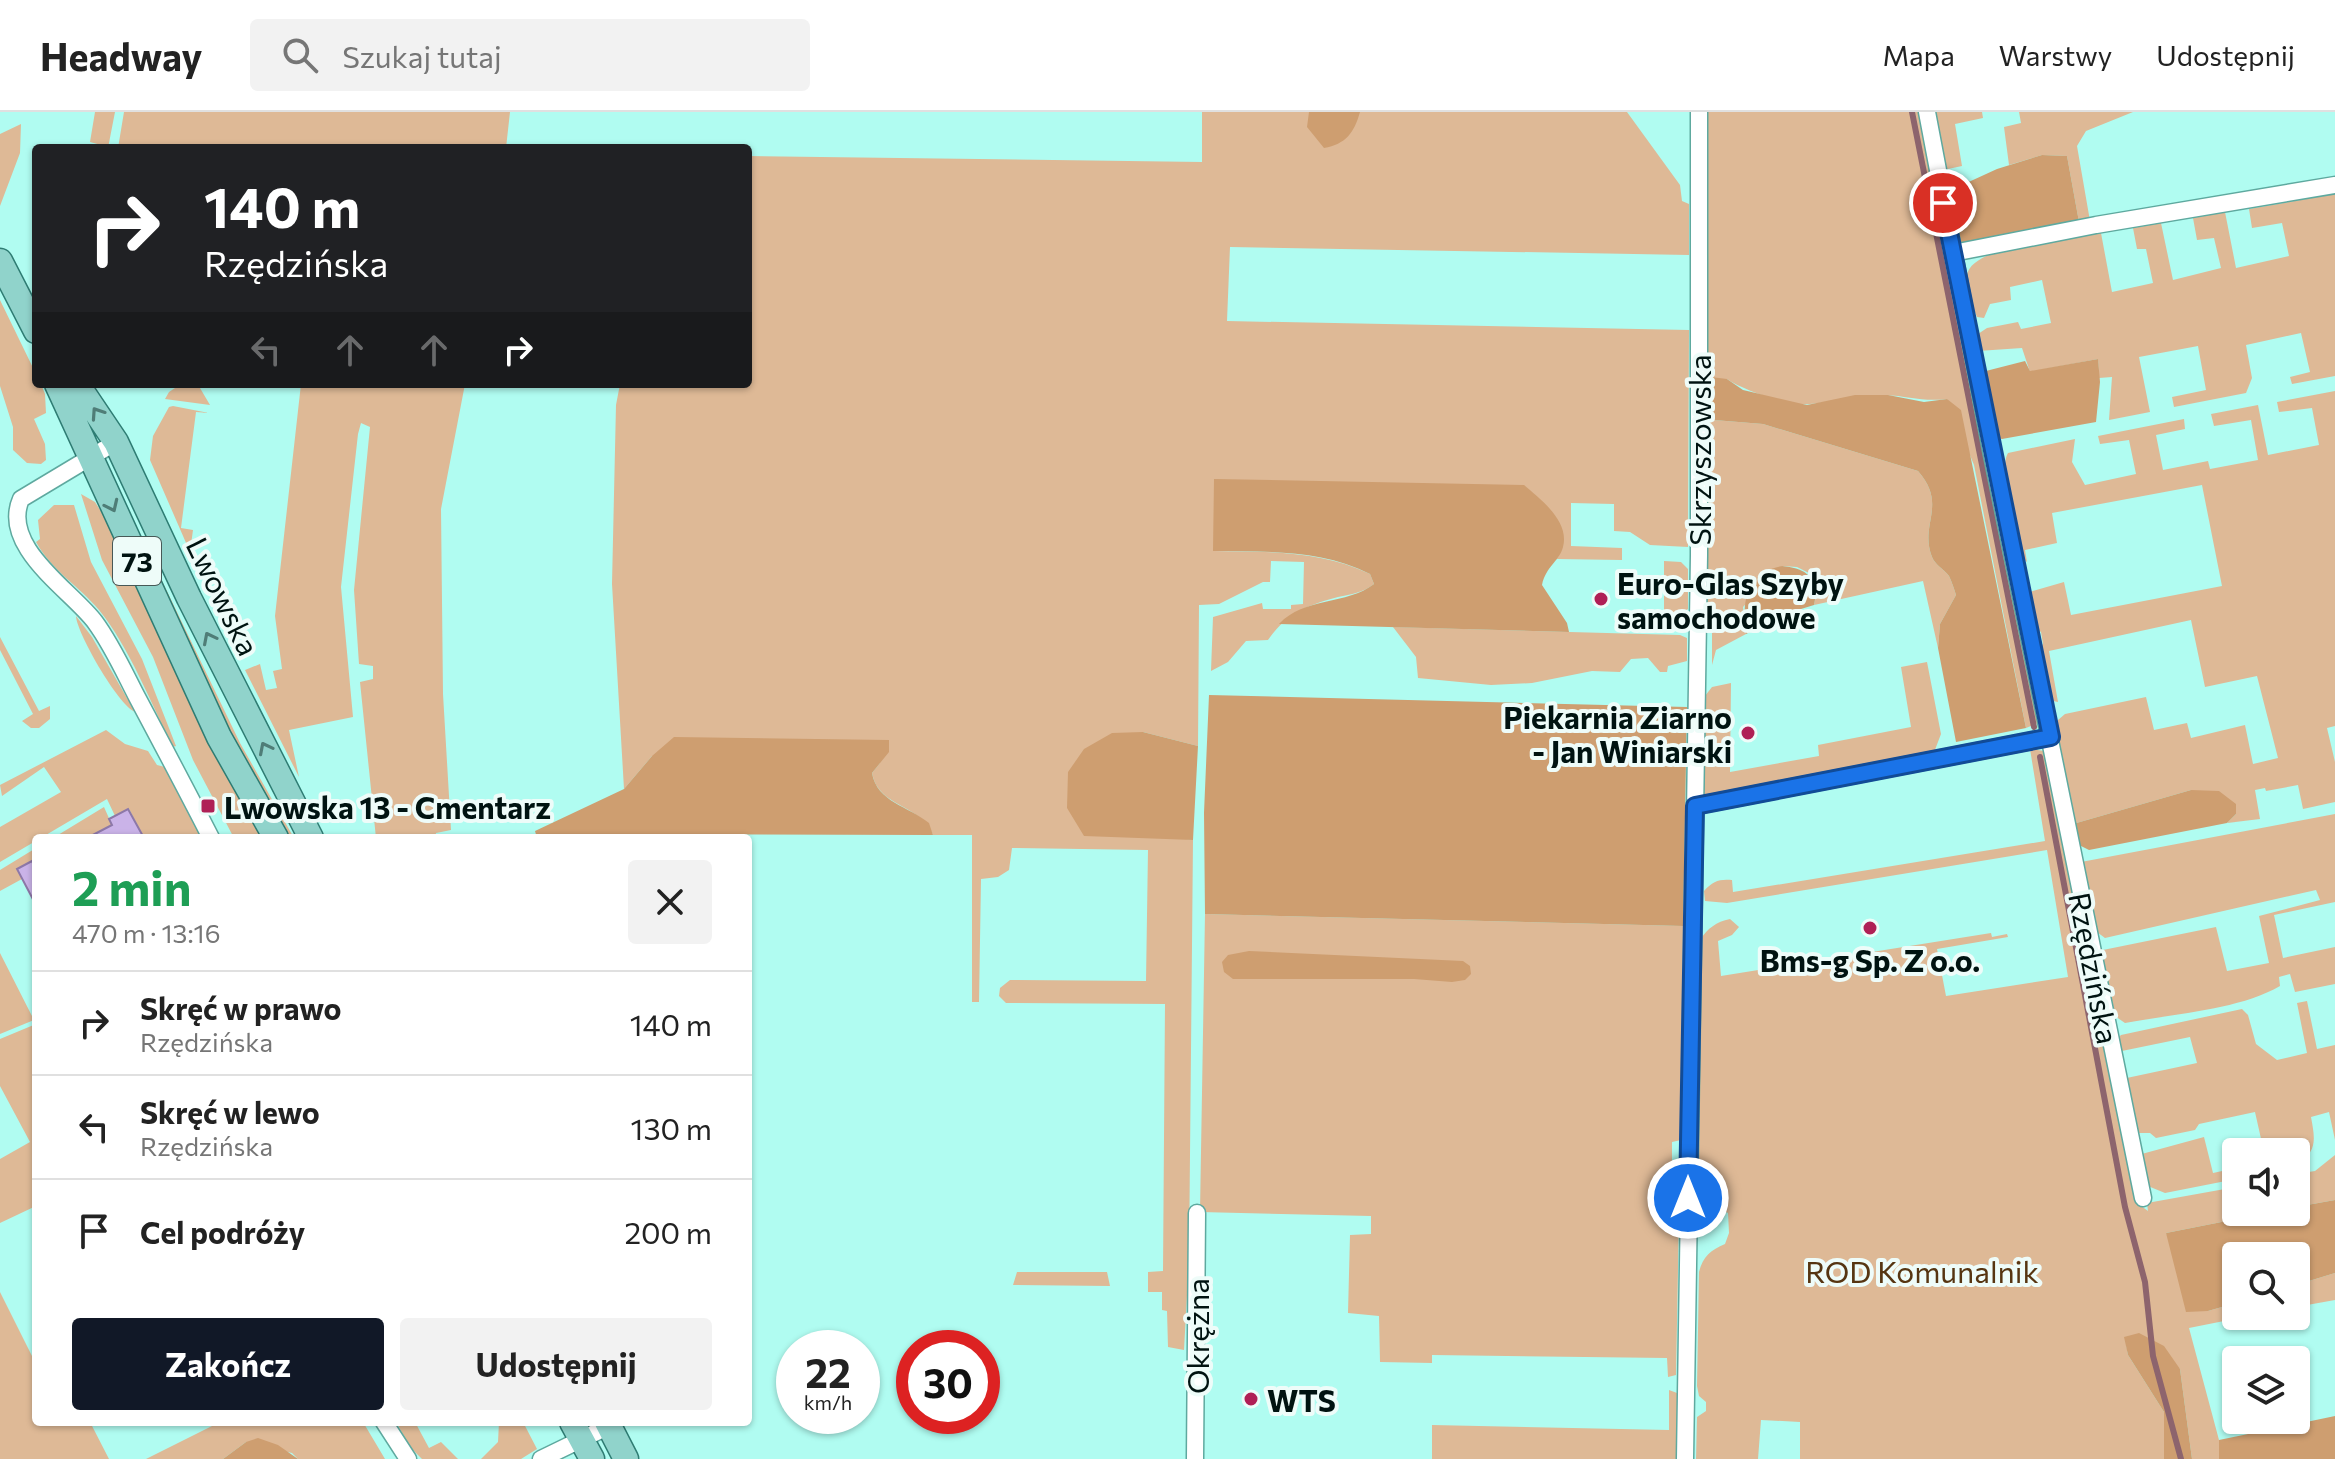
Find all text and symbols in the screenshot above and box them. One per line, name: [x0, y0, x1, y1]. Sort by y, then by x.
search box: [250, 19, 810, 91]
text: Headway: [40, 32, 202, 79]
icon: search: [278, 33, 322, 77]
text: Szukaj tutaj: [342, 37, 502, 74]
text: Mapa: [1882, 38, 1955, 72]
text: Warstwy: [1999, 38, 2112, 72]
text: Udostępnij: [2156, 38, 2295, 72]
pin: [1909, 169, 1977, 237]
text: 140 m: [204, 171, 360, 240]
icon: right: [72, 176, 176, 280]
icon: arrive: [1921, 181, 1965, 225]
text: Rzędzińska: [204, 240, 388, 284]
icon: left: [244, 328, 288, 372]
icon: ahead: [328, 328, 372, 372]
icon: ahead: [412, 328, 456, 372]
icon: right: [496, 328, 540, 372]
street label: Skrzyszowska: [1680, 354, 1717, 546]
one-way arrow: [92, 407, 107, 421]
one-way arrow: [102, 498, 118, 513]
street label: Lwowska: [180, 531, 268, 661]
road number: 73: [113, 537, 161, 585]
place label: Euro-Glas Szyby samochodowe: [1617, 564, 1844, 635]
marker: Euro-Glas Szyby samochodowe: [1592, 590, 1610, 608]
one-way arrow: [203, 632, 219, 647]
place label: Piekarnia Ziarno - Jan Winiarski: [1503, 698, 1732, 769]
marker: Piekarnia Ziarno - Jan Winiarski: [1739, 724, 1757, 742]
one-way arrow: [259, 742, 274, 757]
place label: Lwowska 13 - Cmentarz: [224, 788, 551, 825]
marker: Lwowska 13 - Cmentarz: [199, 797, 217, 815]
text: 2 min: [72, 857, 192, 916]
button: close: [628, 860, 712, 944]
street label: Rzędzińska: [2062, 889, 2128, 1047]
text: 470 m · 13:16: [72, 917, 220, 948]
marker: Bms-g Sp. Z o.o.: [1861, 919, 1879, 937]
place label: Bms-g Sp. Z o.o.: [1760, 941, 1980, 978]
text: Skręć w prawo: [140, 989, 341, 1026]
icon: right: [72, 1001, 116, 1045]
text: 140 m: [630, 1005, 712, 1042]
text: Rzędzińska: [140, 1026, 273, 1057]
text: Skręć w lewo: [140, 1093, 320, 1130]
icon: left: [72, 1105, 116, 1149]
text: 130 m: [631, 1109, 712, 1146]
text: Rzędzińska: [140, 1130, 273, 1161]
map controls: [2222, 1138, 2310, 1434]
button: sound: [2222, 1138, 2310, 1226]
position arrow: [1646, 1156, 1730, 1240]
icon: arrive: [72, 1209, 116, 1253]
text: Cel podróży: [140, 1213, 305, 1250]
text: 200 m: [624, 1213, 712, 1250]
button: search: [2222, 1242, 2310, 1330]
park label: ROD Komunalnik: [1805, 1252, 2039, 1289]
street label: Okrężna: [1178, 1278, 1215, 1394]
button: Zakończ: [72, 1318, 384, 1410]
button: Udostępnij: [400, 1318, 712, 1410]
speed limit sign: 30: [896, 1330, 1000, 1434]
button: layers: [2222, 1346, 2310, 1434]
text: 22: [805, 1347, 851, 1396]
place label: WTS: [1267, 1381, 1336, 1418]
text: km/h: [804, 1390, 852, 1414]
marker: WTS: [1242, 1390, 1260, 1408]

